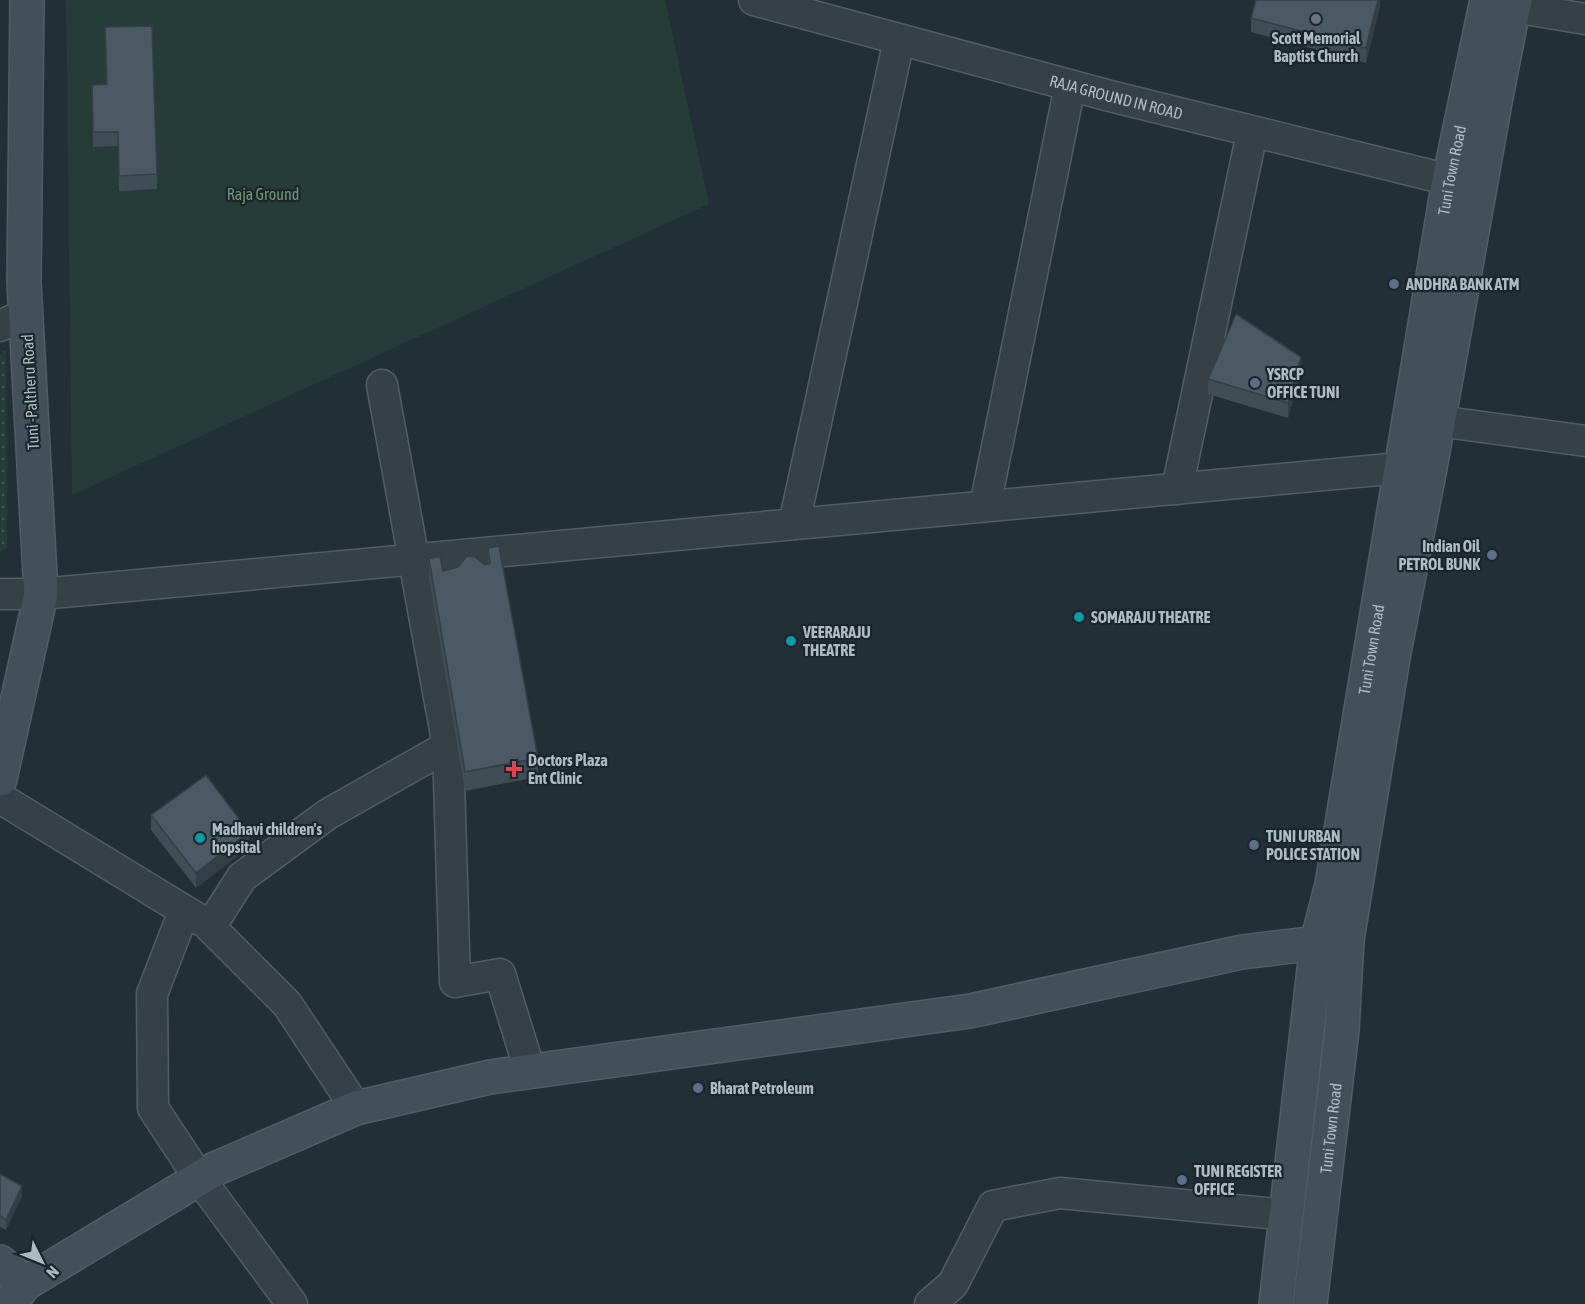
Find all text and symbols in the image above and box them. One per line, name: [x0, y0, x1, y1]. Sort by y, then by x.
marker: Scott Memorial Baptist Church: [1309, 12, 1323, 26]
place label: Scott Memorial Baptist Church: [1272, 29, 1361, 65]
street label: RAJA GROUND IN ROAD: [1048, 71, 1185, 123]
street label: Tuni Town Road: [1434, 124, 1469, 216]
park label: Raja Ground: [227, 185, 299, 204]
place label: ANDHRA BANK ATM: [1405, 275, 1519, 293]
marker: ANDHRA BANK ATM: [1387, 277, 1401, 291]
street label: Tuni -Paltheru Road: [18, 334, 42, 450]
place label: YSRCP OFFICE TUNI: [1266, 365, 1340, 401]
marker: YSRCP OFFICE TUNI: [1248, 376, 1262, 390]
place label: Indian Oil PETROL BUNK: [1398, 537, 1481, 573]
marker: Indian Oil PETROL BUNK: [1485, 548, 1499, 562]
street label: Tuni Town Road: [1355, 603, 1387, 696]
place label: SOMARAJU THEATRE: [1091, 608, 1211, 626]
marker: SOMARAJU THEATRE: [1072, 610, 1086, 624]
place label: VEERARAJU THEATRE: [802, 623, 871, 659]
marker: VEERARAJU THEATRE: [784, 634, 798, 648]
place label: Doctors Plaza Ent Clinic: [528, 751, 608, 787]
marker: Doctors Plaza Ent Clinic: [505, 760, 523, 778]
place label: Madhavi children's hopsital: [212, 820, 322, 856]
place label: TUNI URBAN POLICE STATION: [1266, 827, 1360, 863]
marker: Madhavi children's hopsital: [193, 831, 207, 845]
marker: TUNI URBAN POLICE STATION: [1247, 838, 1261, 852]
place label: Bharat Petroleum: [710, 1079, 814, 1097]
marker: Bharat Petroleum: [691, 1081, 705, 1095]
street label: Tuni Town Road: [1316, 1082, 1345, 1175]
place label: TUNI REGISTER OFFICE: [1194, 1162, 1282, 1198]
marker: TUNI REGISTER OFFICE: [1175, 1173, 1189, 1187]
north arrow: [12, 1232, 72, 1292]
text: N: [43, 1263, 63, 1282]

